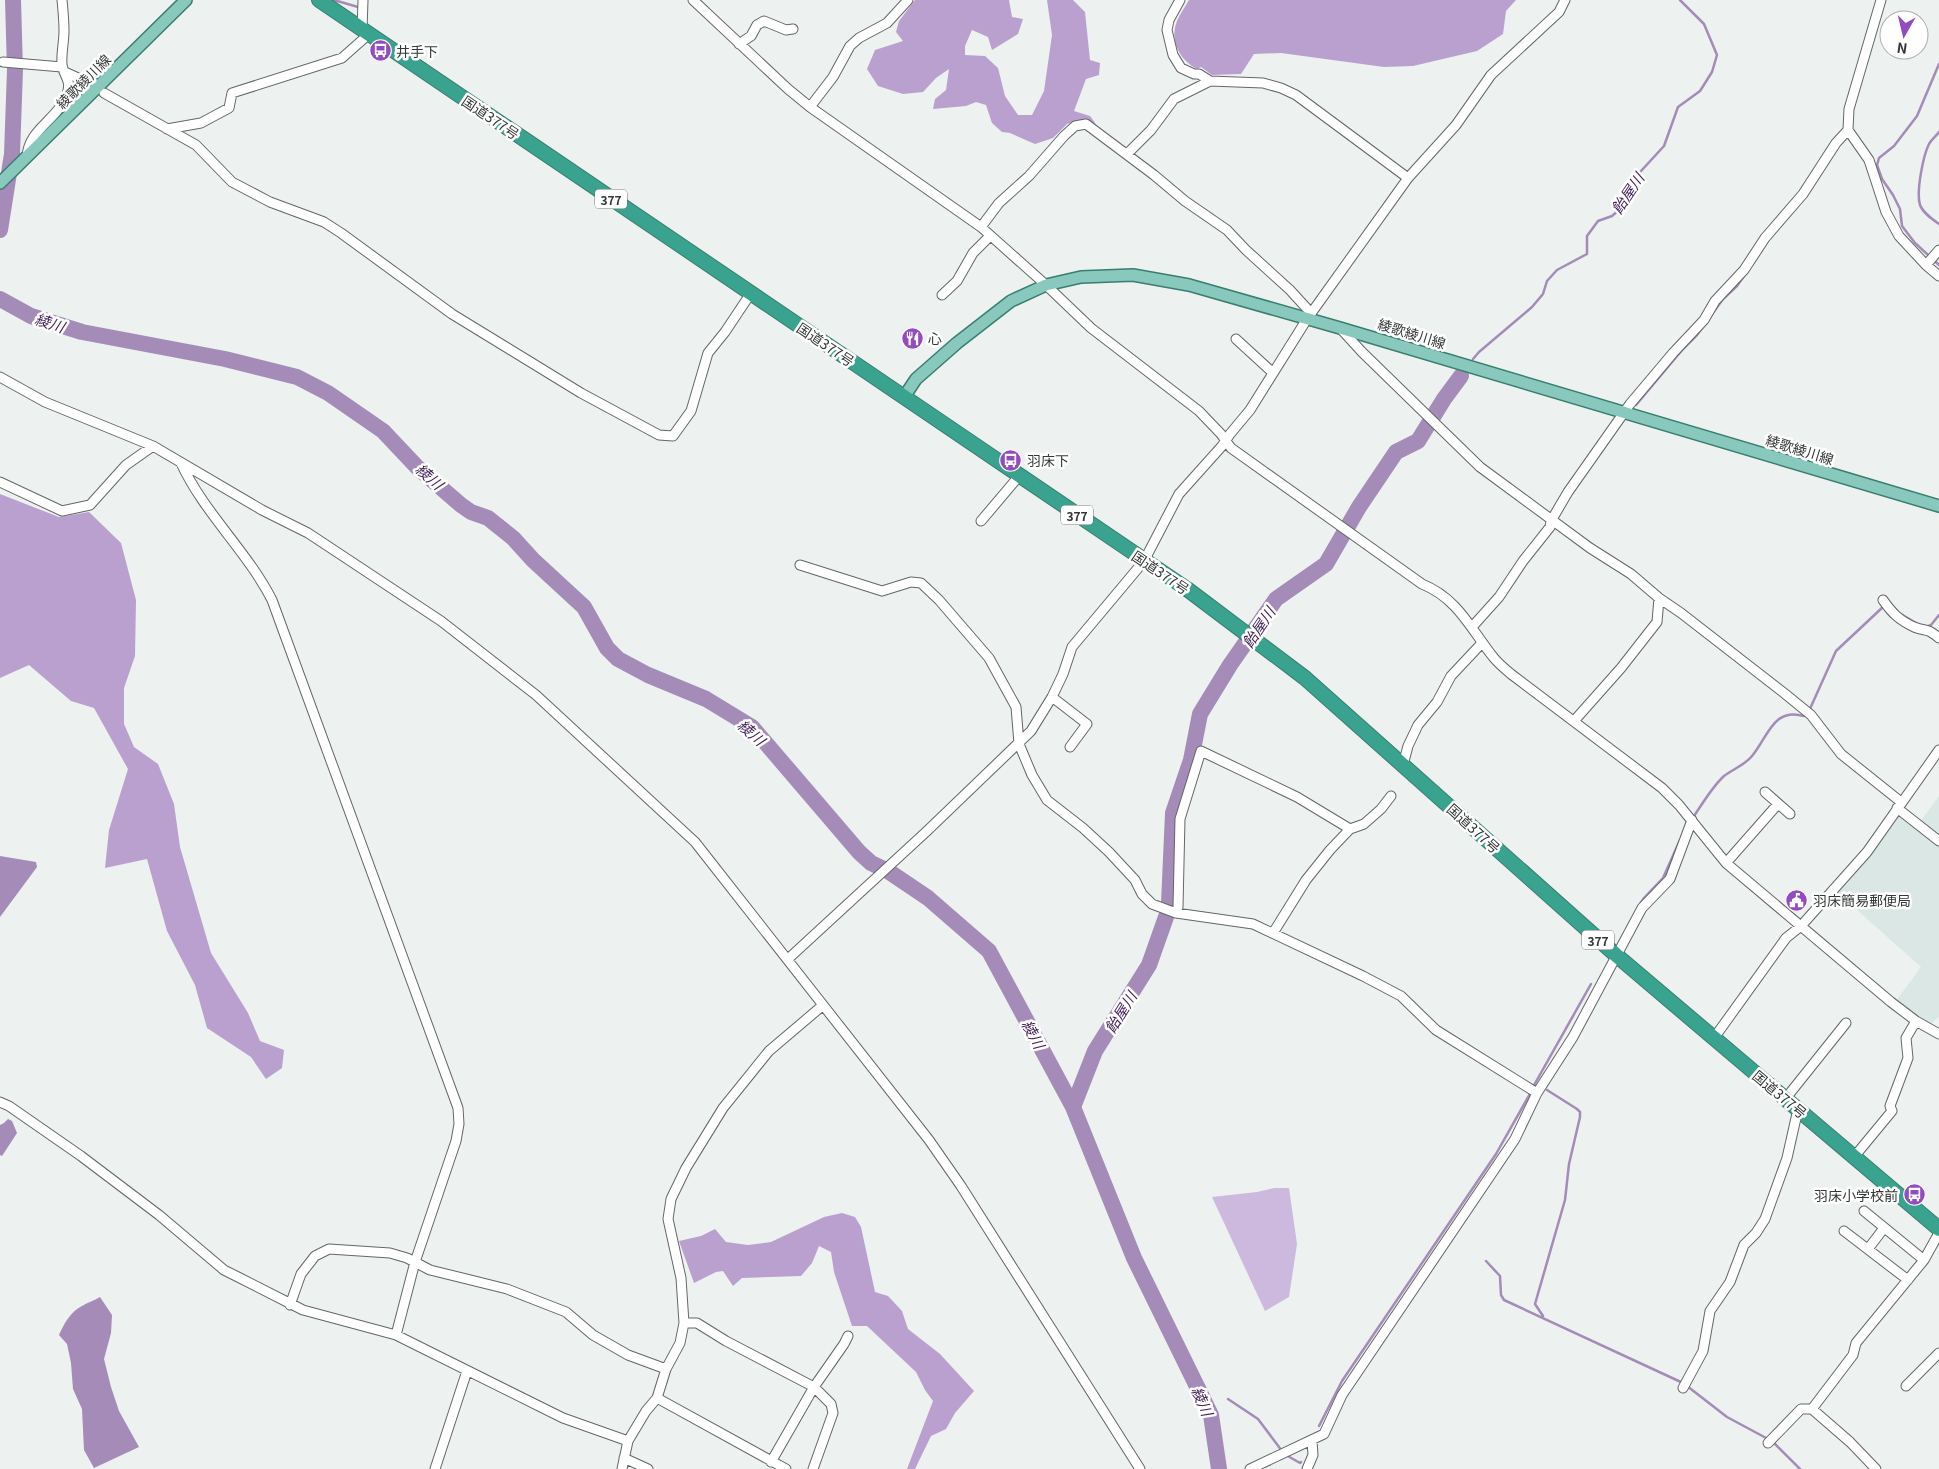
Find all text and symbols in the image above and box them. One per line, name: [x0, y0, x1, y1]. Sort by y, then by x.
north arrow: [1879, 10, 1929, 60]
text: N: [1895, 38, 1909, 59]
bus stop icon: 井手下: [368, 39, 392, 63]
place label: 井手下: [396, 41, 438, 61]
street label: 綾歌綾川線: [51, 49, 115, 113]
street label: 国道377号: [458, 90, 524, 144]
water label: 飴屋川: [1606, 167, 1649, 218]
road number: 377: [595, 190, 627, 208]
water label: 綾川: [32, 307, 69, 337]
street label: 綾歌綾川線: [1376, 313, 1448, 353]
street label: 国道377号: [793, 317, 859, 371]
restaurant icon: 心: [900, 326, 924, 350]
place label: 心: [928, 328, 942, 348]
street label: 綾歌綾川線: [1764, 429, 1836, 469]
bus stop icon: 羽床下: [999, 448, 1023, 472]
place label: 羽床下: [1027, 450, 1069, 470]
water label: 綾川: [412, 458, 450, 495]
road number: 377: [1061, 506, 1093, 524]
street label: 国道377号: [1128, 545, 1194, 599]
water label: 飴屋川: [1237, 601, 1280, 652]
water label: 綾川: [734, 714, 772, 751]
street label: 国道377号: [1443, 799, 1505, 857]
public building icon: 羽床簡易郵便局: [1785, 888, 1809, 912]
place label: 羽床簡易郵便局: [1813, 890, 1911, 910]
road number: 377: [1582, 930, 1614, 950]
water label: 飴屋川: [1099, 986, 1142, 1037]
water label: 綾川: [1018, 1016, 1051, 1054]
street label: 国道377号: [1749, 1065, 1811, 1123]
bus stop icon: 羽床小学校前: [1902, 1183, 1926, 1207]
place label: 羽床小学校前: [1814, 1185, 1898, 1205]
water label: 綾川: [1187, 1383, 1219, 1421]

